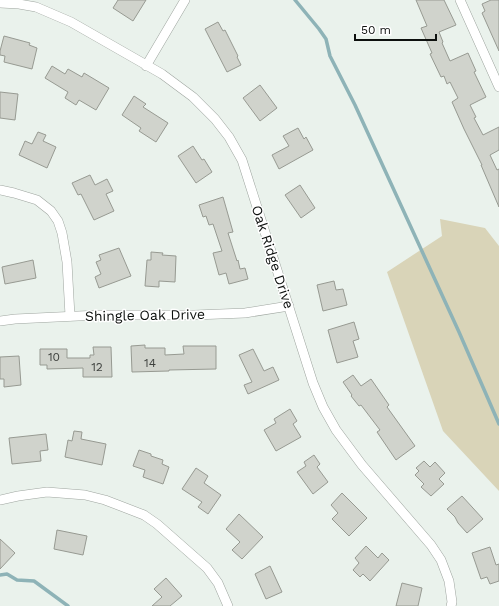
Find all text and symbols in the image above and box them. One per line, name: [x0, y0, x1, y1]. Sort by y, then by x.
scale bar: [355, 16, 436, 42]
text: 50 m: [361, 23, 391, 37]
street label: Oak Ridge Drive: [249, 203, 297, 311]
street label: Shingle Oak Drive: [85, 306, 205, 324]
house number: 10: [48, 350, 60, 364]
house number: 14: [144, 356, 156, 370]
house number: 12: [91, 360, 103, 374]

